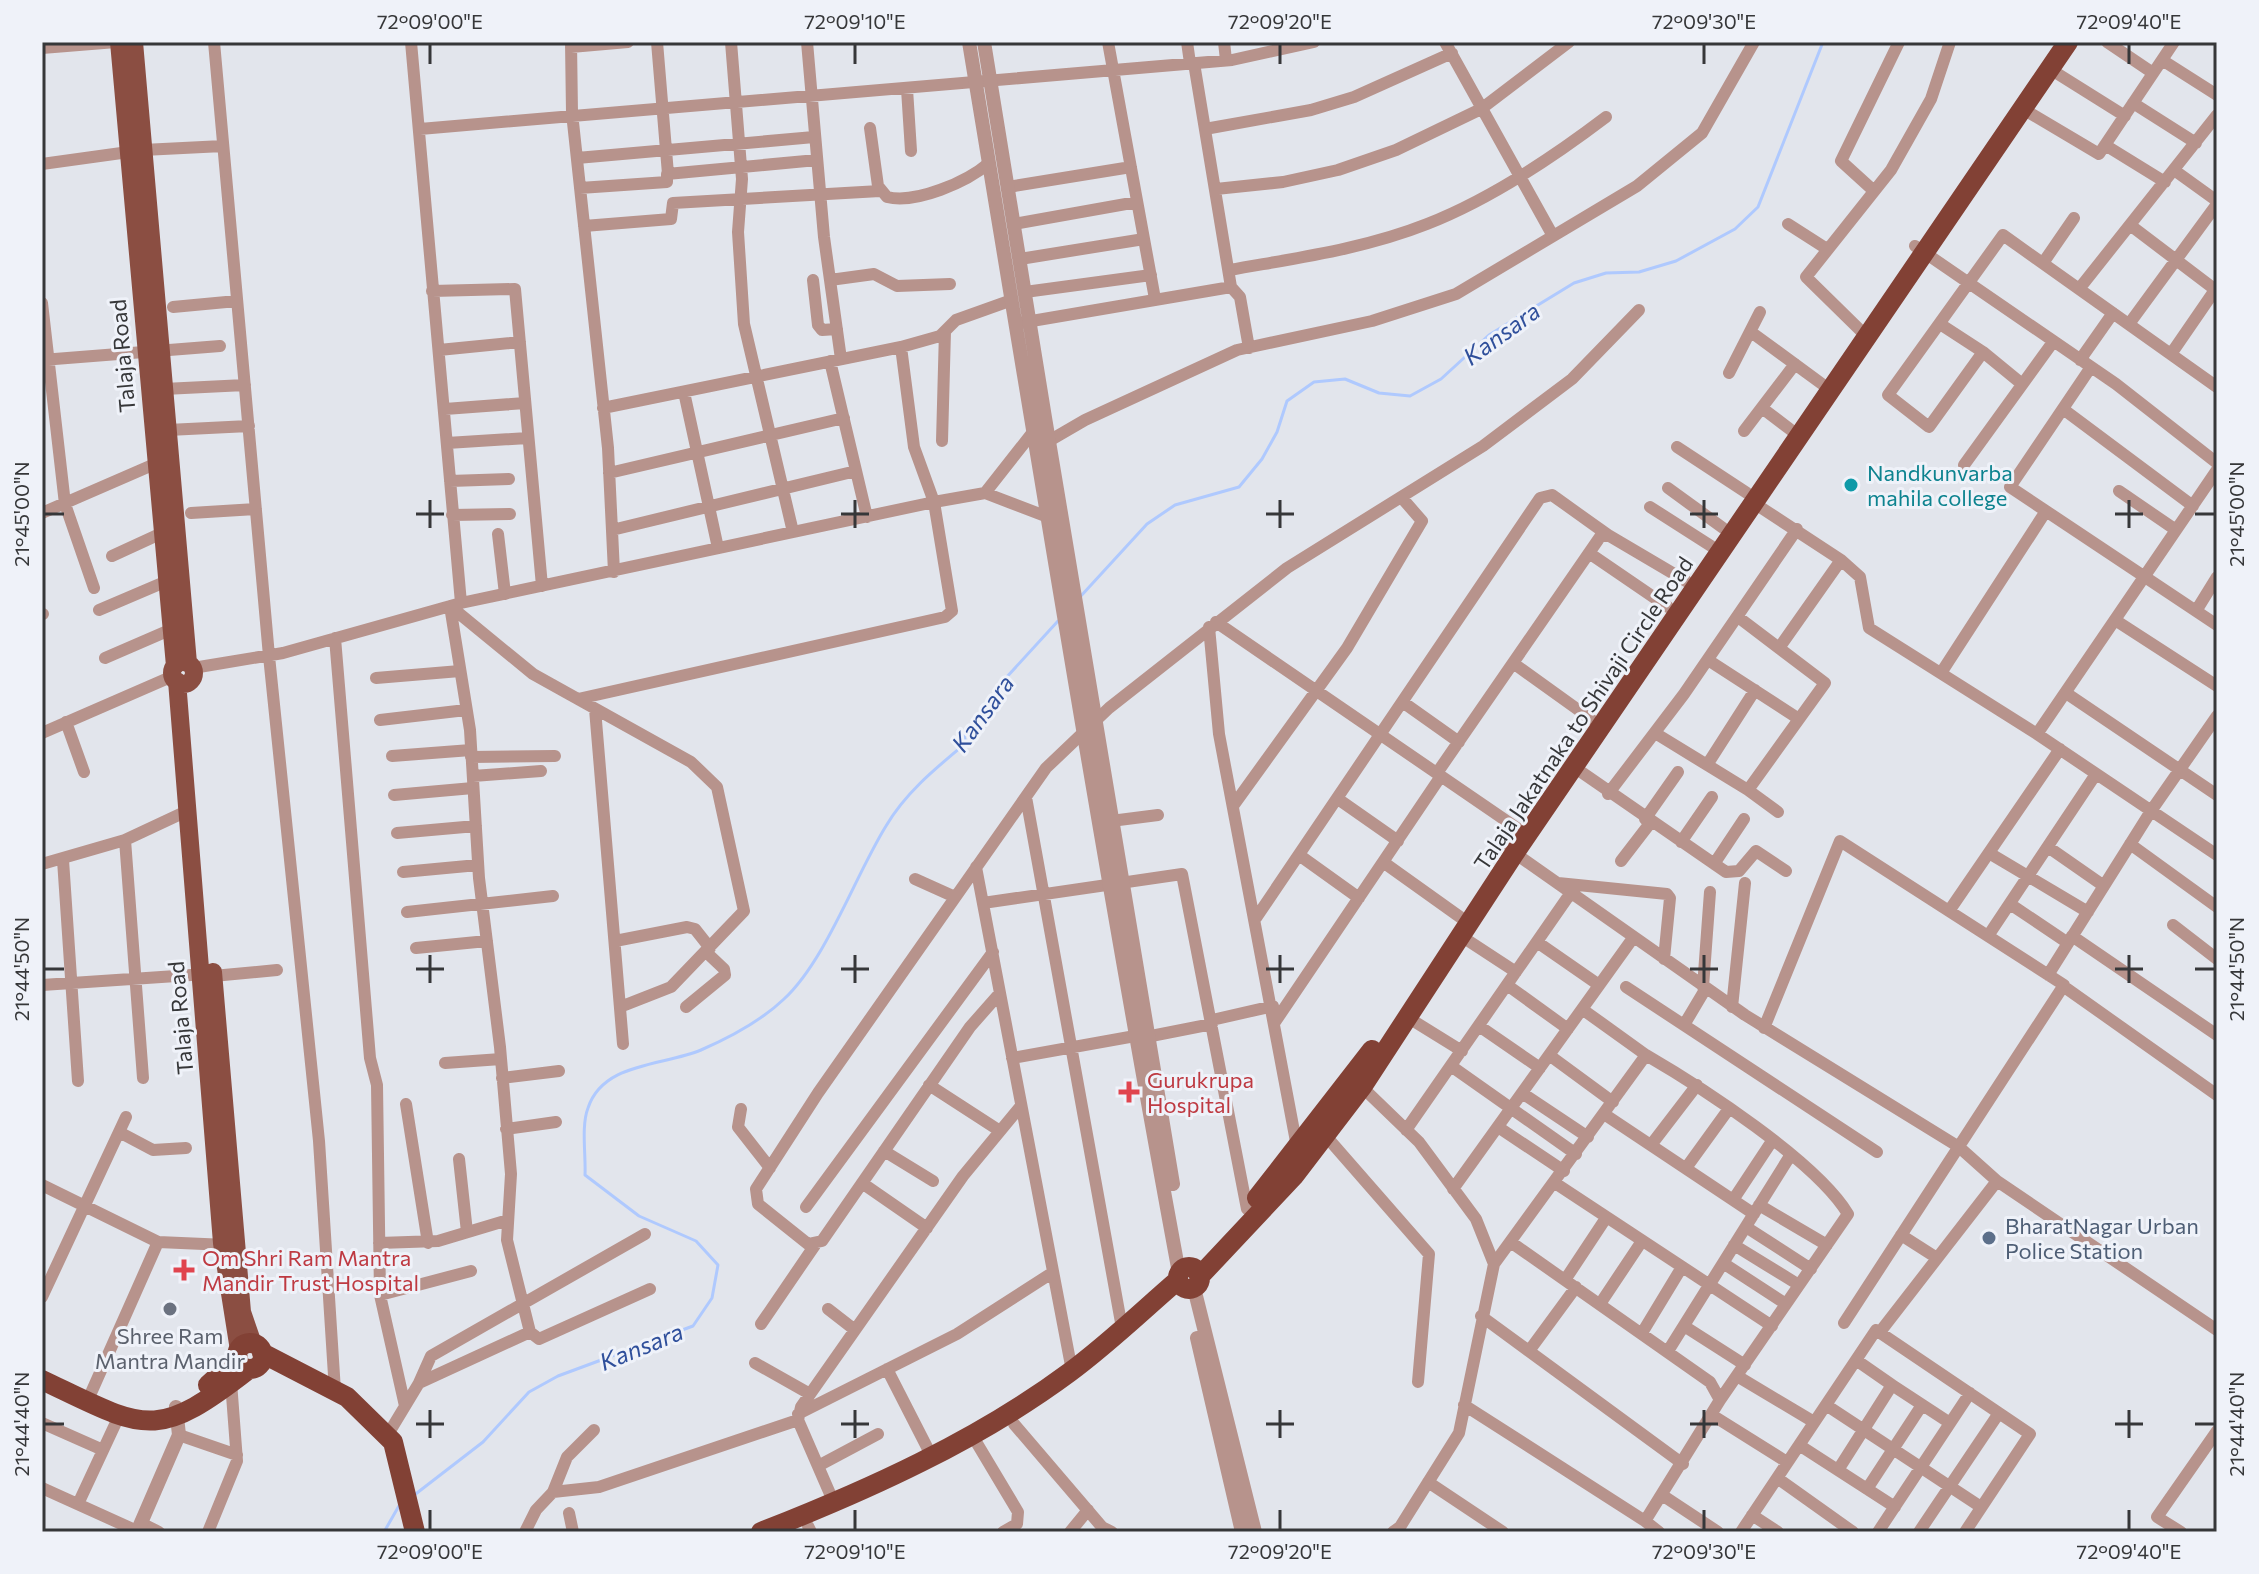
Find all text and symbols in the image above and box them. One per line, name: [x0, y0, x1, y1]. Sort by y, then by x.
text: 72°09'00"E: [377, 9, 483, 33]
text: 72°09'10"E: [804, 9, 906, 33]
text: 72°09'20"E: [1228, 9, 1332, 33]
text: 72°09'30"E: [1652, 9, 1756, 33]
text: 72°09'40"E: [2077, 9, 2181, 33]
water label: Kansara: [1457, 295, 1545, 371]
street label: Talaja Road: [104, 298, 140, 414]
place label: Nandkunvarba mahila college: [1867, 459, 2013, 511]
text: 21°45'00"N: [9, 461, 33, 567]
text: 21°45'00"N: [2224, 461, 2248, 567]
marker: Nandkunvarba mahila college: [1842, 476, 1860, 494]
street label: Talaja Jakatnaka to Shivaji Circle Road: [1468, 551, 1698, 875]
water label: Kansara: [944, 669, 1020, 757]
text: 21°44'50"N: [9, 917, 33, 1021]
text: 21°44'50"N: [2224, 917, 2248, 1021]
street label: Talaja Road: [162, 960, 198, 1076]
place label: Gurukrupa Hospital: [1147, 1066, 1254, 1118]
marker: Gurukrupa Hospital: [1118, 1081, 1140, 1103]
place label: BharatNagar Urban Police Station: [2005, 1212, 2199, 1264]
marker: BharatNagar Urban Police Station: [1980, 1229, 1998, 1247]
place label: Om Shri Ram Mantra Mandir Trust Hospital: [202, 1244, 419, 1296]
marker: Om Shri Ram Mantra Mandir Trust Hospital: [173, 1259, 195, 1281]
marker: Shree Ram Mantra Mandir: [161, 1300, 179, 1318]
water label: Kansara: [595, 1316, 687, 1376]
place label: Shree Ram Mantra Mandir: [95, 1322, 245, 1374]
text: 21°44'40"N: [9, 1372, 33, 1476]
text: 21°44'40"N: [2224, 1372, 2248, 1476]
text: 72°09'00"E: [377, 1539, 483, 1563]
text: 72°09'10"E: [804, 1539, 906, 1563]
text: 72°09'20"E: [1228, 1539, 1332, 1563]
text: 72°09'30"E: [1652, 1539, 1756, 1563]
text: 72°09'40"E: [2077, 1539, 2181, 1563]

